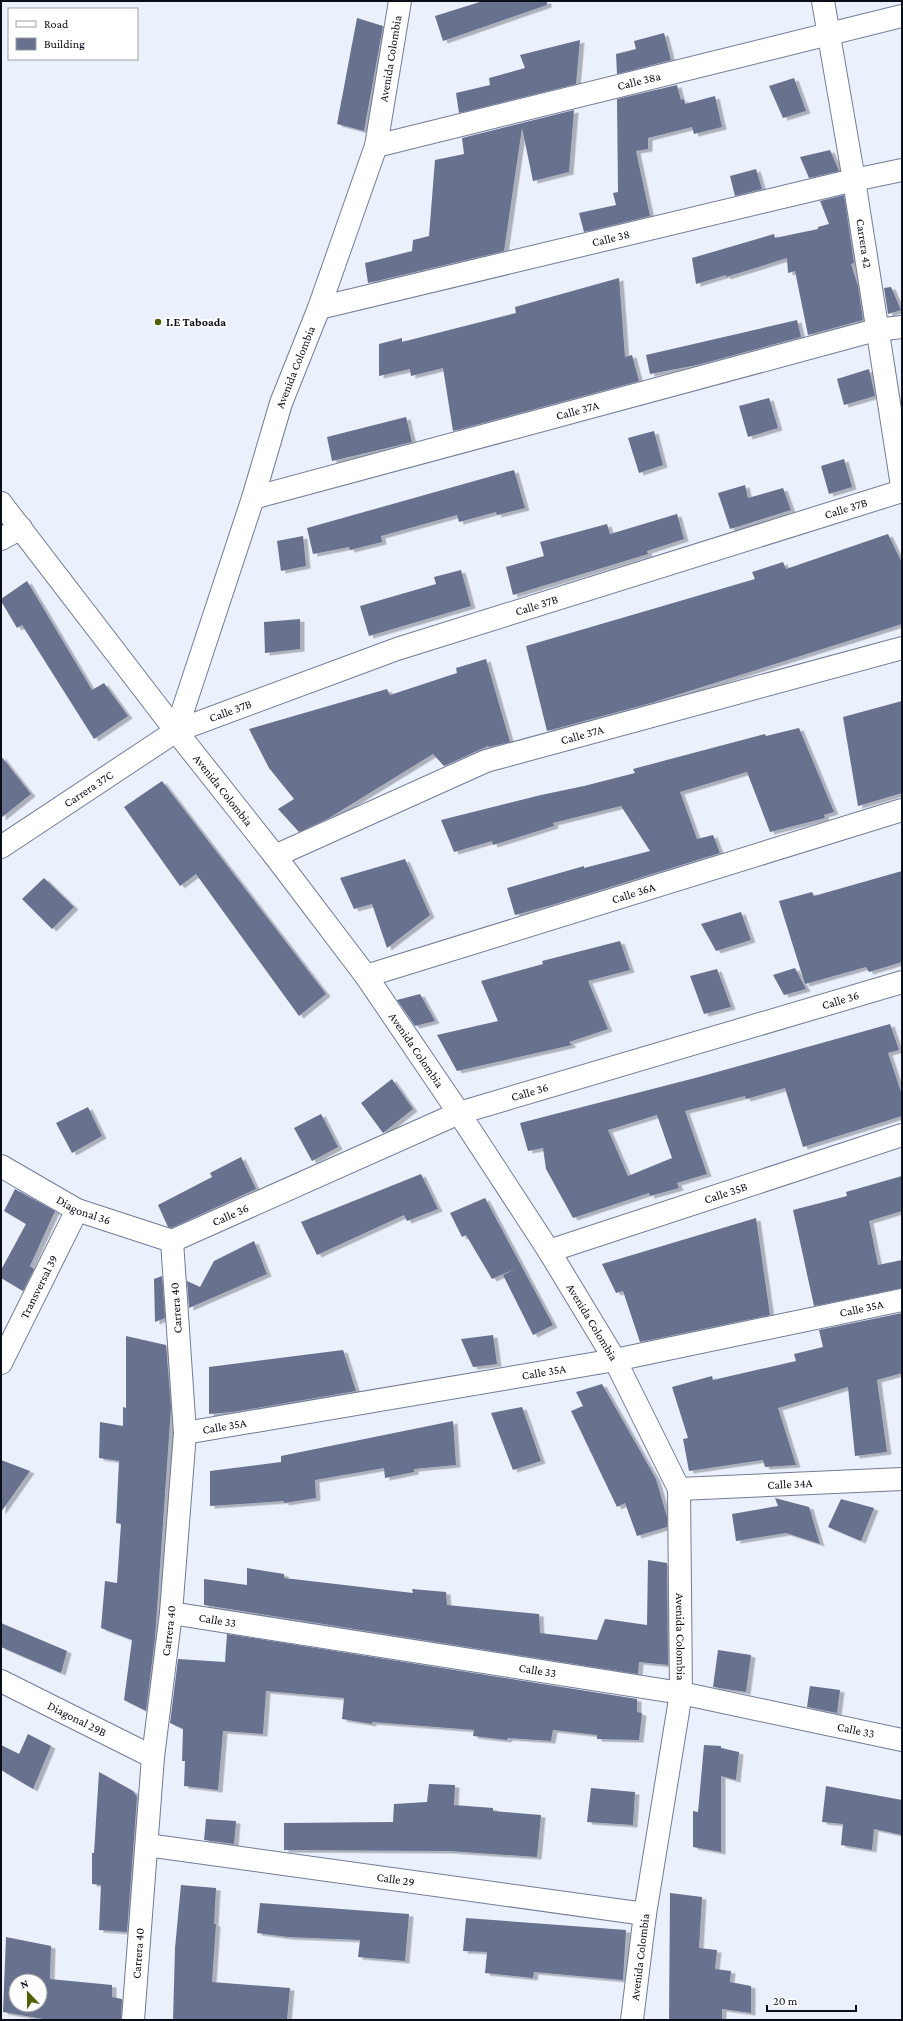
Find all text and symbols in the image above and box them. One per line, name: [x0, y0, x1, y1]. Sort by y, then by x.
legend: [8, 8, 138, 60]
street label: Avenida Colombia: [376, 14, 405, 103]
text: Road: [44, 17, 69, 31]
text: Building: [44, 37, 85, 51]
street label: Calle 38a: [616, 69, 663, 93]
street label: Carrera 42: [853, 218, 875, 269]
street label: Calle 38: [590, 227, 631, 249]
place label: I.E Taboada: [166, 315, 226, 329]
marker: I.E Taboada: [153, 317, 163, 327]
street label: Avenida Colombia: [273, 324, 318, 410]
street label: Calle 37A: [554, 398, 601, 423]
street label: Calle 37B: [823, 495, 869, 522]
street label: Calle 37B: [514, 592, 560, 619]
street label: Calle 37B: [207, 696, 254, 725]
street label: Calle 37A: [559, 722, 605, 747]
street label: Avenida Colombia: [190, 752, 256, 829]
street label: Carrera 37C: [61, 768, 116, 810]
street label: Calle 36A: [610, 880, 657, 907]
street label: Calle 36: [820, 988, 861, 1012]
street label: Avenida Colombia: [386, 1010, 447, 1091]
street label: Calle 36: [509, 1080, 550, 1104]
street label: Calle 35B: [702, 1179, 749, 1207]
street label: Diagonal 36: [54, 1193, 112, 1228]
street label: Calle 36: [210, 1201, 251, 1229]
street label: Transversal 39: [17, 1253, 61, 1321]
street label: Avenida Colombia: [563, 1281, 621, 1364]
street label: Carrera 40: [167, 1282, 185, 1334]
street label: Calle 35A: [838, 1297, 885, 1320]
street label: Calle 35A: [521, 1361, 567, 1383]
street label: Calle 35A: [201, 1416, 248, 1437]
street label: Calle 34A: [767, 1476, 813, 1492]
street label: Avenida Colombia: [673, 1593, 688, 1681]
street label: Carrera 40: [159, 1605, 179, 1657]
street label: Calle 33: [198, 1610, 237, 1630]
street label: Calle 33: [518, 1661, 558, 1680]
street label: Diagonal 29B: [45, 1698, 109, 1740]
street label: Calle 33: [836, 1719, 876, 1741]
street label: Calle 29: [376, 1870, 416, 1889]
street label: Avenida Colombia: [628, 1912, 652, 2001]
street label: Carrera 40: [129, 1927, 147, 1979]
north arrow: [8, 1973, 48, 2013]
text: N: [19, 1977, 30, 1991]
scale bar: [767, 1987, 856, 2013]
text: 20 m: [773, 1994, 798, 2008]

